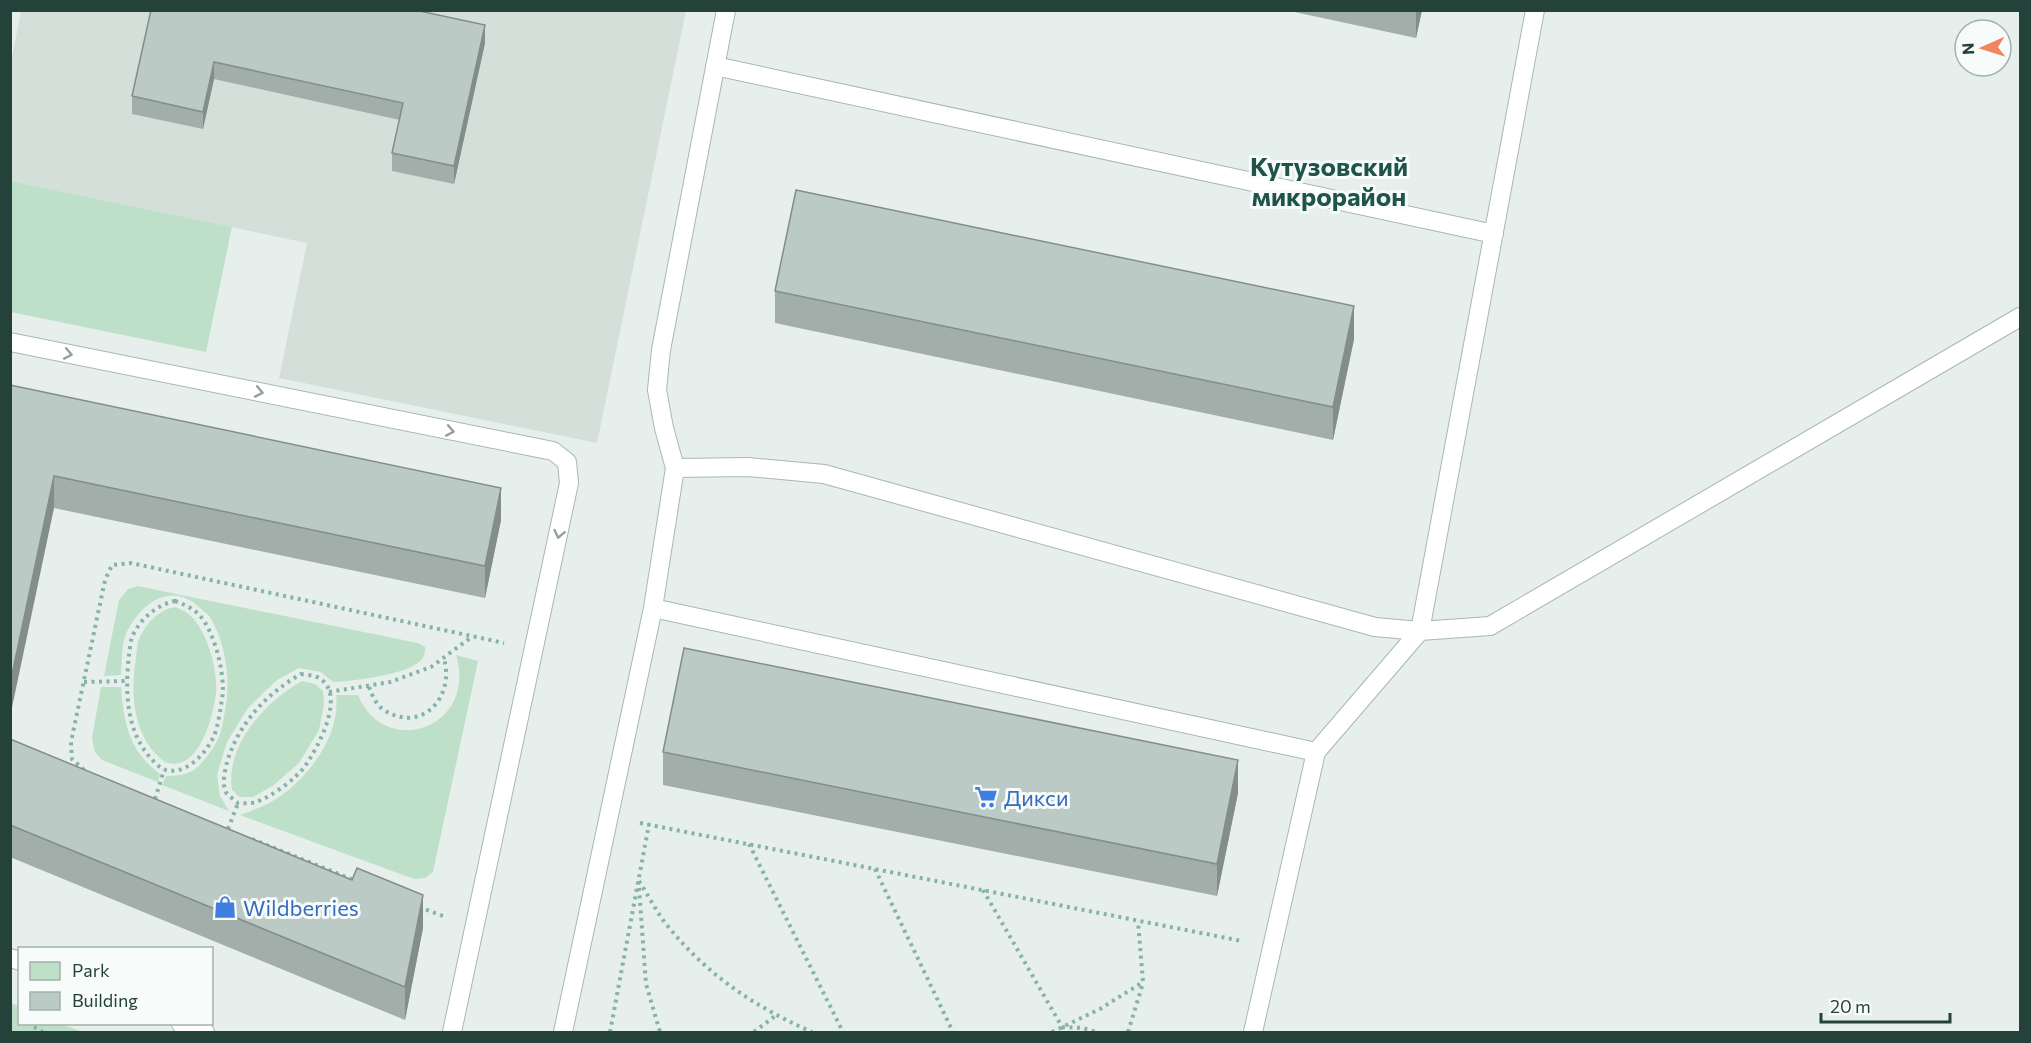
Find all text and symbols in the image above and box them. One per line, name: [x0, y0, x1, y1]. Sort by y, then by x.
north arrow: [1953, 18, 2013, 78]
text: N: [1958, 42, 1977, 55]
district label: Кутузовский микрорайон: [1250, 150, 1408, 211]
one-way arrow: [63, 347, 73, 360]
one-way arrow: [254, 385, 264, 398]
one-way arrow: [445, 424, 455, 437]
one-way arrow: [553, 528, 566, 538]
supermarket icon: Дикси: [973, 784, 999, 810]
place label: Дикси: [1004, 784, 1069, 811]
shop icon: Wildberries: [212, 894, 238, 920]
place label: Wildberries: [243, 894, 359, 921]
legend: [18, 947, 213, 1025]
text: Park: [72, 959, 110, 981]
scale bar: [1821, 986, 1950, 1024]
text: Building: [72, 989, 138, 1011]
text: 20 m: [1830, 995, 1871, 1017]

